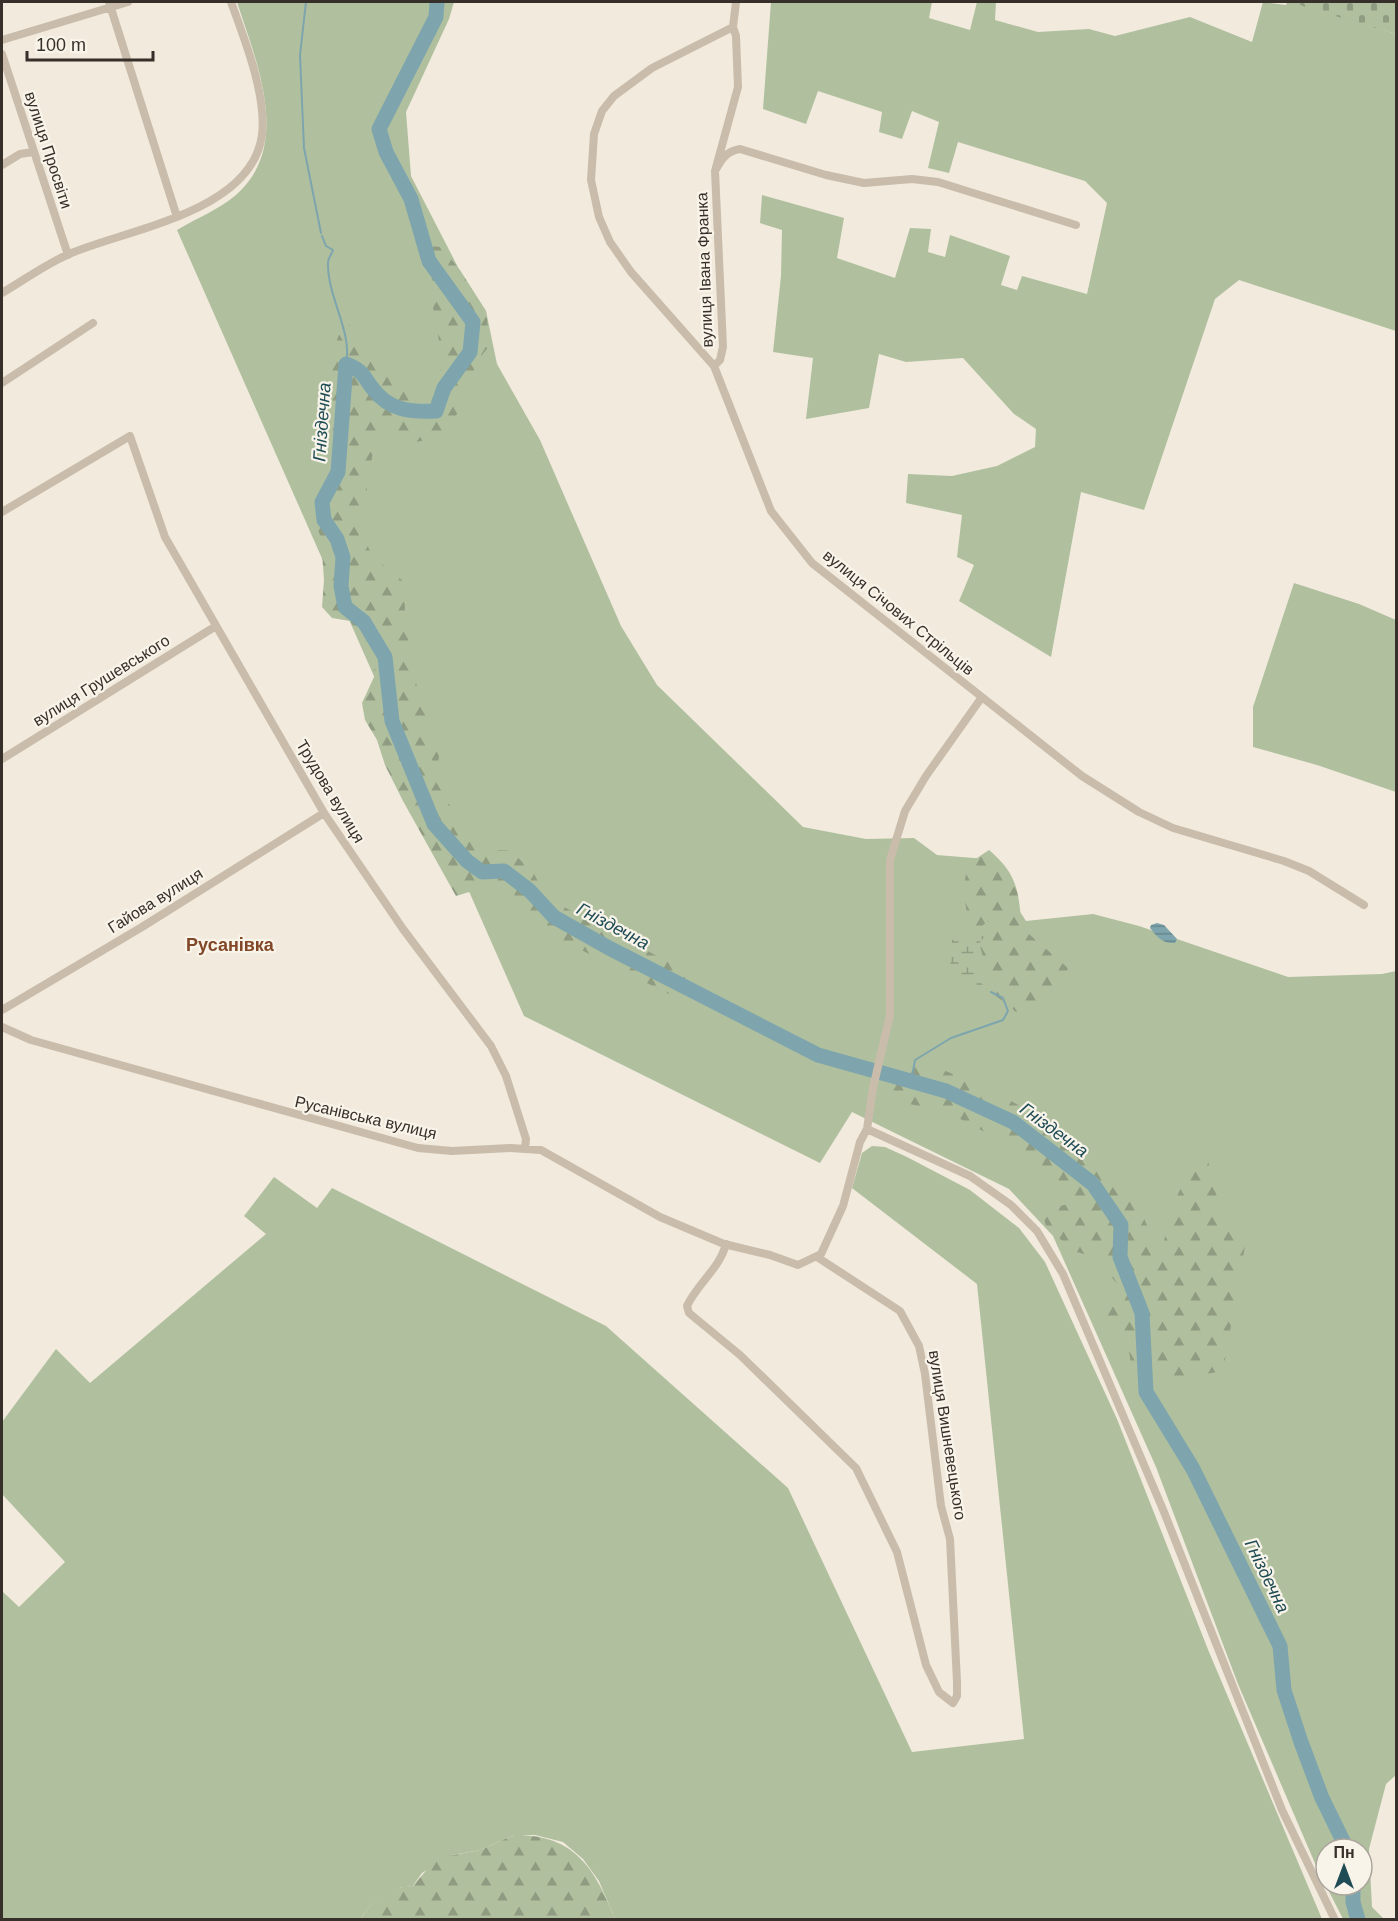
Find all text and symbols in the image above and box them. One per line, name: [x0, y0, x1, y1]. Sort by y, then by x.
scale bar: [27, 24, 153, 62]
text: 100 m: [36, 35, 86, 55]
street label: вулиця Просвіти: [22, 90, 75, 211]
street label: вулиця Івана Франка: [693, 192, 716, 348]
water label: Гніздечна: [309, 382, 335, 462]
street label: вулиця Січових Стрільців: [820, 546, 977, 678]
street label: вулиця Грушевського: [30, 631, 173, 729]
street label: Трудова вулиця: [293, 737, 368, 846]
street label: Гайова вулиця: [105, 865, 206, 936]
water label: Гніздечна: [573, 899, 653, 953]
district label: Русанівка: [186, 935, 275, 955]
street label: Русанівська вулиця: [293, 1093, 438, 1142]
water label: Гніздечна: [1016, 1099, 1092, 1161]
street label: вулиця Вишневецького: [926, 1349, 969, 1521]
water label: Гніздечна: [1241, 1536, 1293, 1616]
north arrow: [1314, 1837, 1374, 1897]
text: Пн: [1333, 1844, 1355, 1861]

